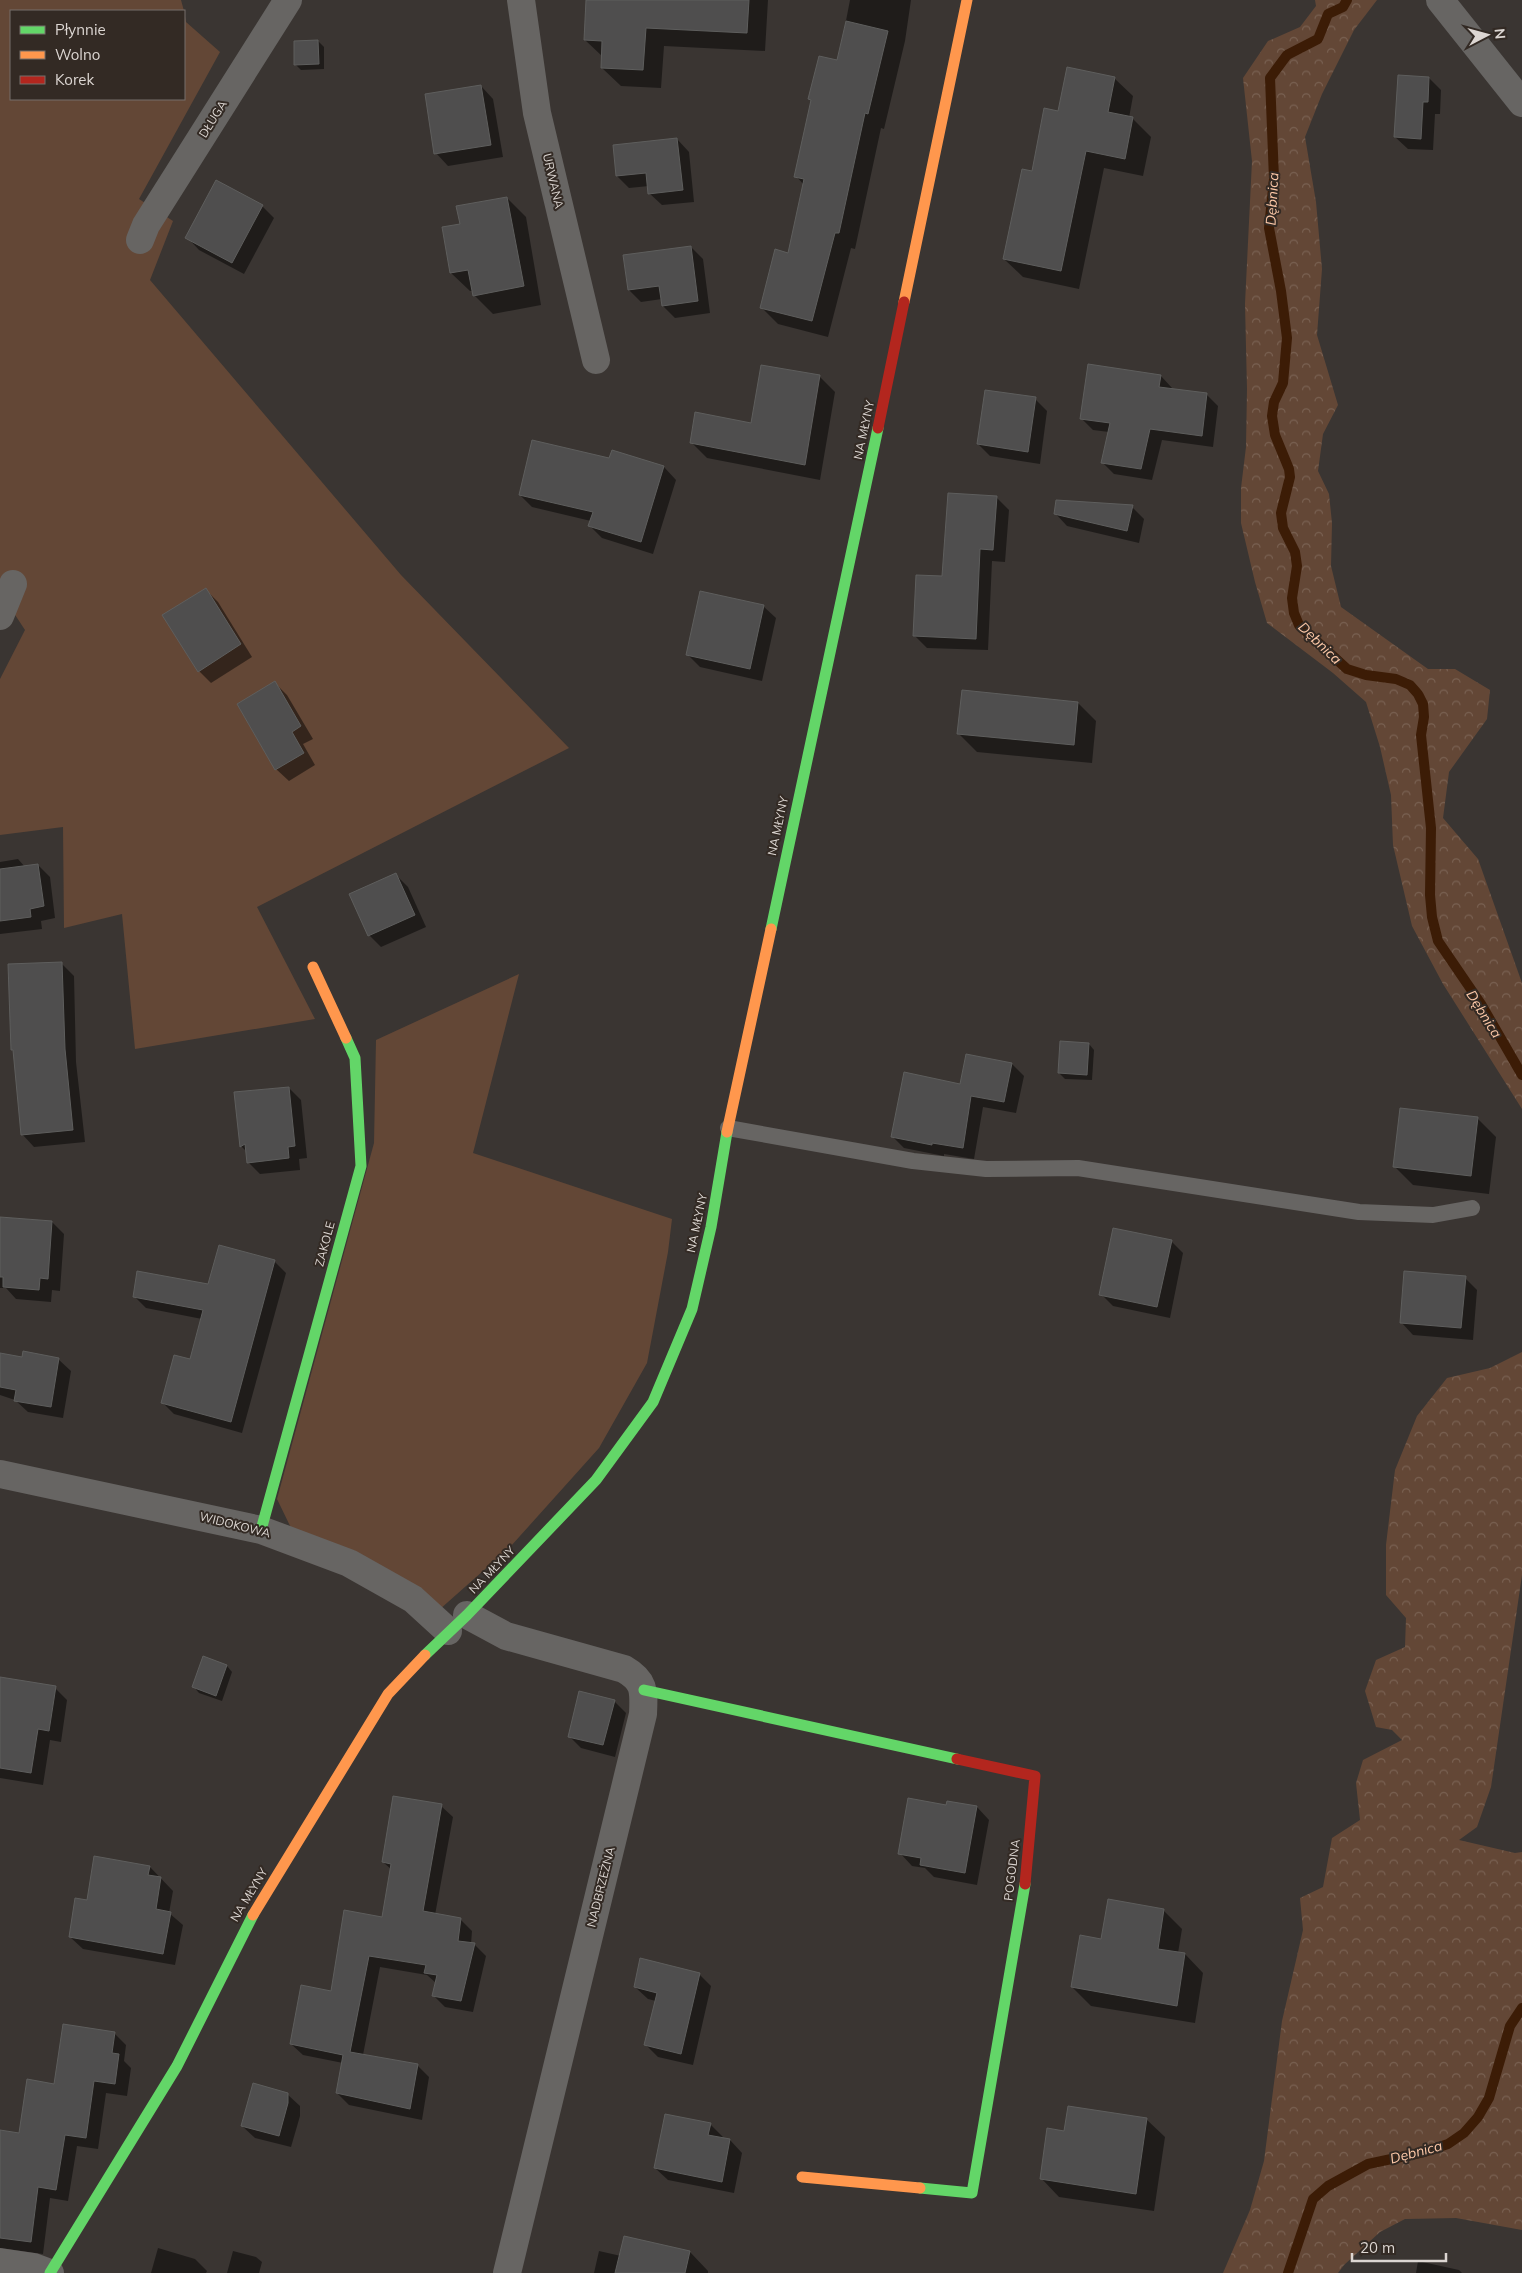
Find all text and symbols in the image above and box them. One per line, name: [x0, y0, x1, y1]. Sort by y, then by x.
legend: [10, 10, 185, 100]
north arrow: [1462, 10, 1512, 60]
text: Płynnie: [55, 20, 106, 39]
text: N: [1490, 27, 1509, 40]
text: Wolno: [55, 45, 100, 64]
text: Korek: [55, 70, 94, 89]
street label: DŁUGA: [195, 97, 230, 140]
street label: URWANA: [540, 152, 567, 210]
water label: Dębnica: [1262, 172, 1282, 226]
street label: NA MŁYNY: [850, 398, 877, 461]
water label: Dębnica: [1295, 618, 1345, 668]
street label: NA MŁYNY: [764, 794, 791, 857]
water label: Dębnica: [1462, 987, 1506, 1041]
street label: NA MŁYNY: [683, 1191, 710, 1254]
street label: ZAKOLE: [311, 1220, 338, 1268]
street label: WIDOKOWA: [198, 1508, 272, 1541]
street label: NA MŁYNY: [465, 1542, 518, 1596]
street label: POGODNA: [1000, 1838, 1023, 1902]
street label: NADBRZEŻNA: [583, 1845, 618, 1929]
street label: NA MŁYNY: [227, 1865, 271, 1924]
water label: Dębnica: [1388, 2136, 1444, 2168]
scale bar: [1352, 2230, 1446, 2262]
text: 20 m: [1360, 2238, 1395, 2257]

